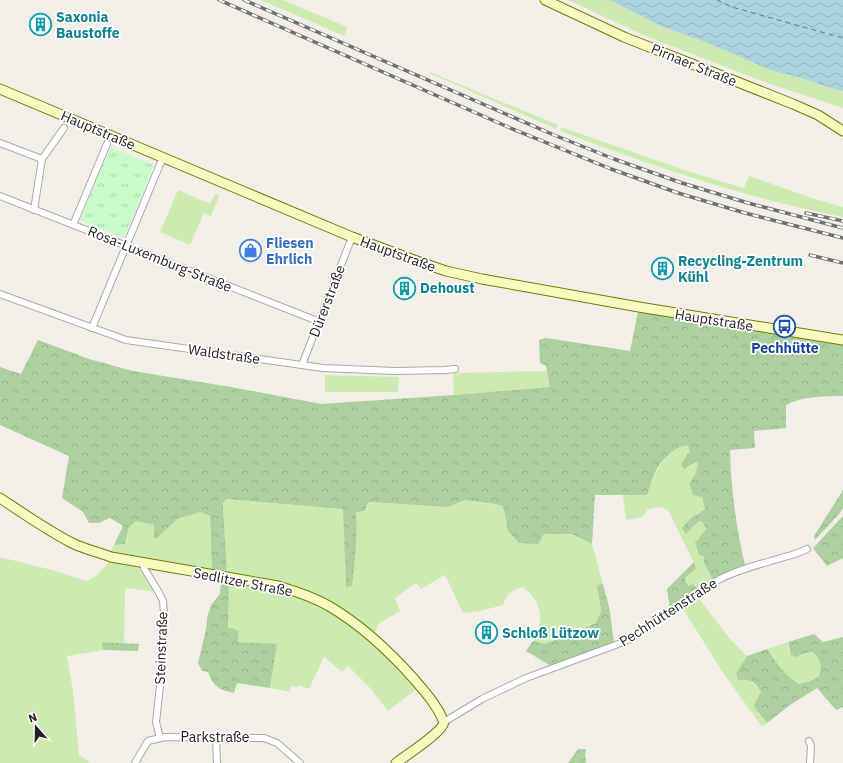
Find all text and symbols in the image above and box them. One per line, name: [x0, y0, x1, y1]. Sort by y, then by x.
place label: Saxonia Baustoffe: [56, 8, 120, 42]
building icon: Saxonia Baustoffe: [28, 12, 54, 38]
street label: Pirnaer Straße: [648, 40, 740, 90]
street label: Hauptstraße: [58, 106, 138, 154]
street label: Rosa-Luxemburg-Straße: [85, 222, 235, 296]
street label: Hauptstraße: [358, 232, 439, 276]
place label: Fliesen Ehrlich: [266, 234, 314, 268]
shop icon: Fliesen Ehrlich: [237, 238, 263, 264]
place label: Recycling-Zentrum Kühl: [678, 252, 803, 286]
building icon: Recycling-Zentrum Kühl: [649, 256, 675, 282]
street label: Dürerstraße: [305, 262, 349, 340]
building icon: Dehoust: [391, 275, 417, 301]
place label: Dehoust: [420, 279, 475, 297]
street label: Hauptstraße: [674, 305, 755, 335]
bus stop icon: Pechhütte: [772, 313, 798, 339]
place label: Pechhütte: [751, 339, 819, 357]
street label: Waldstraße: [187, 340, 261, 368]
street label: Sedlitzer Straße: [192, 564, 295, 601]
street label: Pechhüttenstraße: [616, 574, 721, 650]
street label: Steinstraße: [151, 611, 171, 685]
building icon: Schloß Lützow: [474, 620, 500, 646]
place label: Schloß Lützow: [502, 624, 599, 642]
north arrow: [16, 707, 56, 747]
text: N: [26, 710, 39, 726]
street label: Parkstraße: [180, 728, 250, 746]

